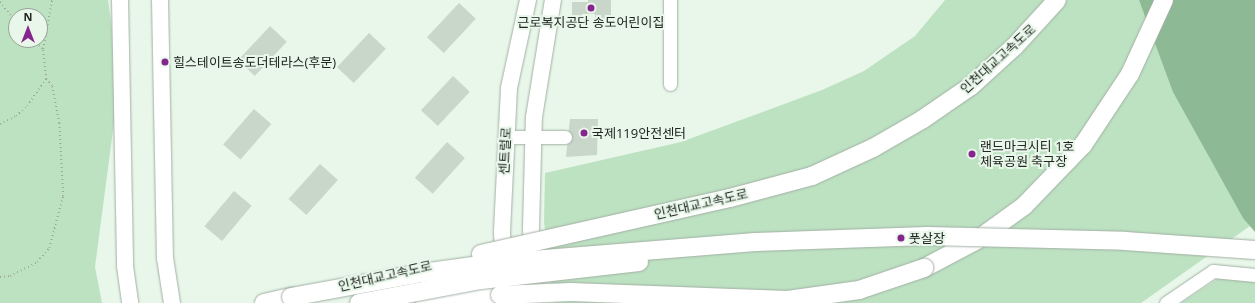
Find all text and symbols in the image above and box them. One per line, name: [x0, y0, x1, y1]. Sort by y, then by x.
marker: 근로복지공단 송도어린이집: [586, 3, 596, 13]
north arrow: [8, 8, 48, 48]
text: N: [24, 9, 32, 24]
place label: 근로복지공단 송도어린이집: [518, 14, 664, 30]
street label: 인천대교고속도로: [957, 21, 1039, 97]
place label: 힐스테이트송도더테라스(후문): [173, 54, 336, 70]
marker: 힐스테이트송도더테라스(후문): [160, 57, 170, 67]
place label: 국제119안전센터: [592, 125, 686, 141]
street label: 센트럴로: [496, 127, 514, 175]
marker: 국제119안전센터: [579, 128, 589, 138]
place label: 랜드마크시티 1호 체육공원 축구장: [980, 139, 1075, 170]
marker: 랜드마크시티 1호 체육공원 축구장: [967, 149, 977, 159]
street label: 인천대교고속도로: [653, 186, 749, 222]
place label: 풋살장: [909, 230, 945, 246]
marker: 풋살장: [896, 233, 906, 243]
street label: 인천대교고속도로: [337, 258, 433, 294]

